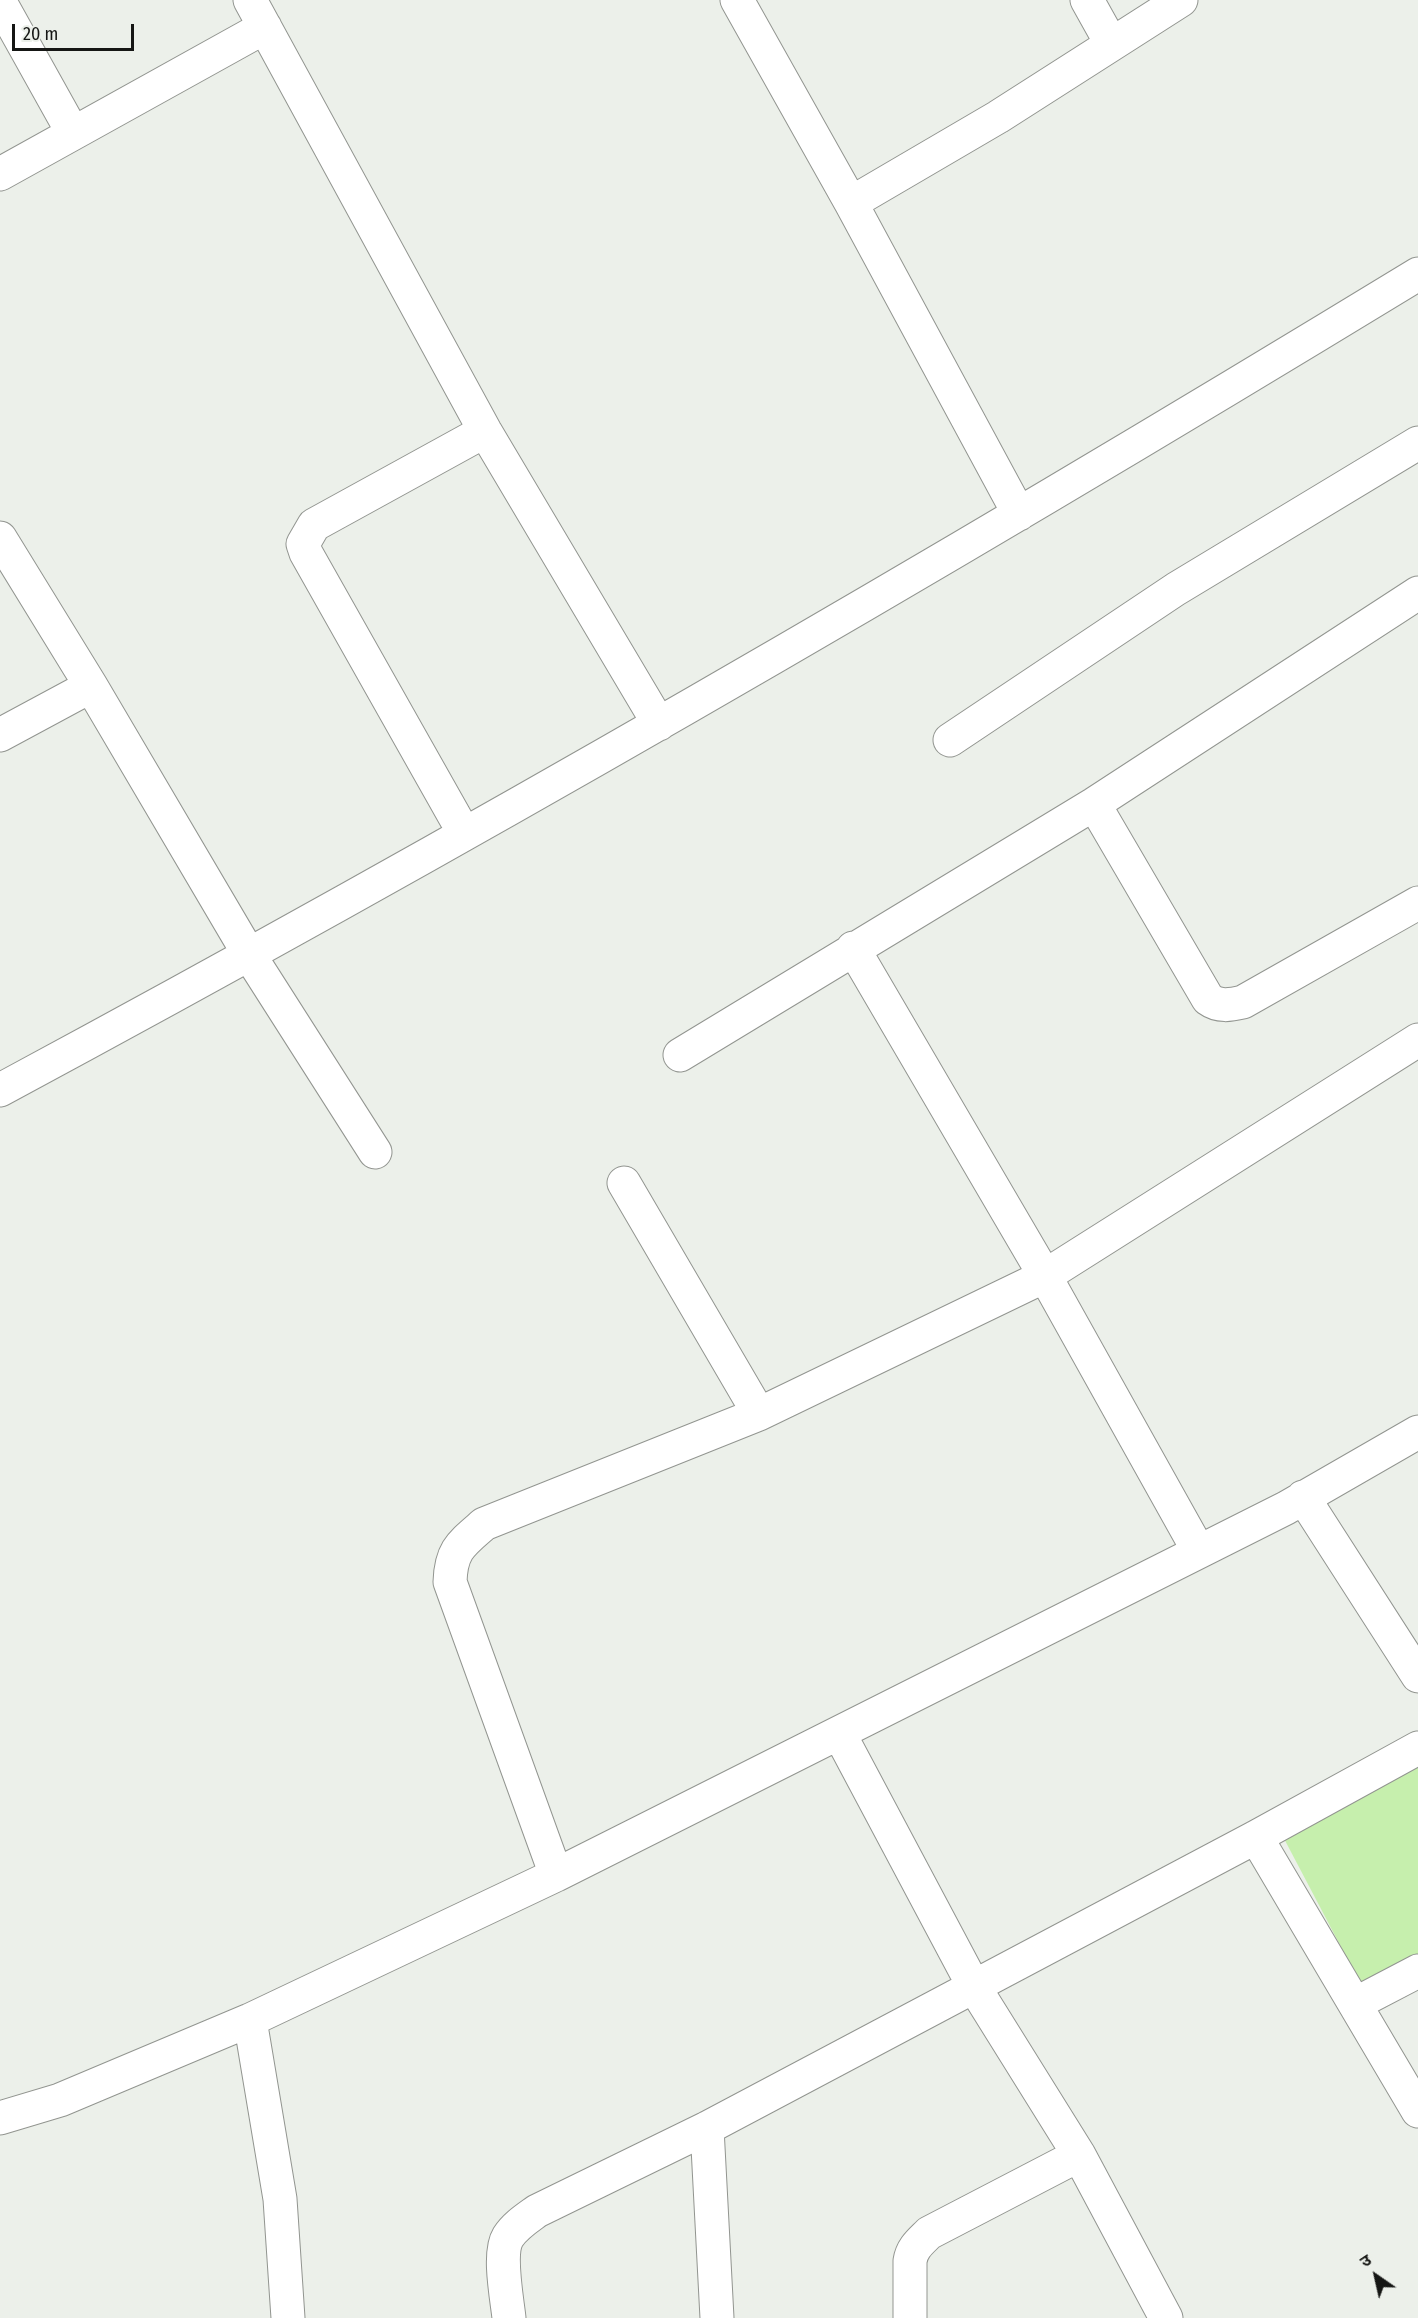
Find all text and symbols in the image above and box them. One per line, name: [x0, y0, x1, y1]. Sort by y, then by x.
scale bar: [15, 12, 136, 50]
text: 20 m: [23, 23, 58, 45]
north arrow: [1346, 2246, 1406, 2306]
text: उ: [1356, 2250, 1375, 2271]

